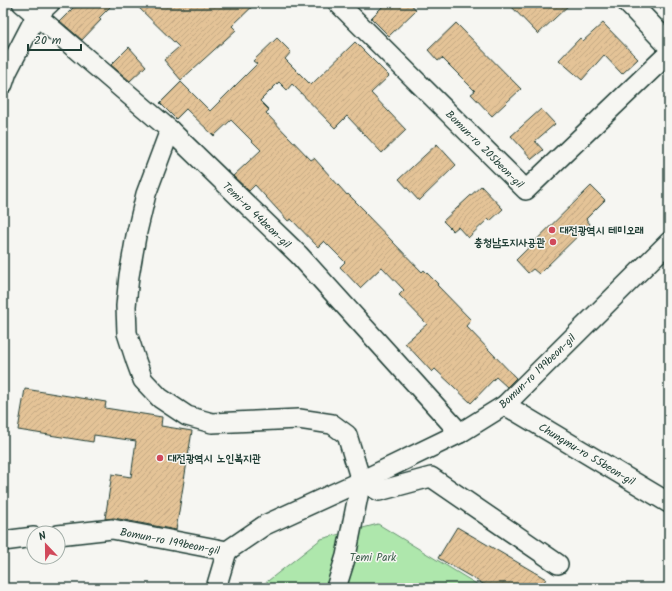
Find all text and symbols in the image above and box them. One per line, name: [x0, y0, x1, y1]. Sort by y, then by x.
scale bar: [28, 26, 81, 52]
text: 20 m: [34, 31, 62, 50]
street label: Bomun-ro 205beon-gil: [441, 106, 528, 193]
street label: Temi-ro 44beon-gil: [218, 178, 295, 254]
place label: 대전광역시 테미오래: [560, 222, 644, 240]
marker: 대전광역시 테미오래: [547, 225, 557, 235]
place label: 충청남도지사공관: [474, 234, 545, 252]
marker: 충청남도지사공관: [548, 237, 558, 247]
street label: Bomun-ro 199beon-gil: [495, 330, 581, 413]
street label: Chungmu-ro 55beon-gil: [535, 419, 639, 491]
place label: 대전광역시 노인복지관: [168, 450, 261, 468]
marker: 대전광역시 노인복지관: [155, 453, 165, 463]
street label: Bomun-ro 199beon-gil: [118, 523, 222, 561]
north arrow: [26, 525, 66, 565]
text: N: [36, 527, 49, 546]
park label: Temi Park: [350, 549, 397, 567]

